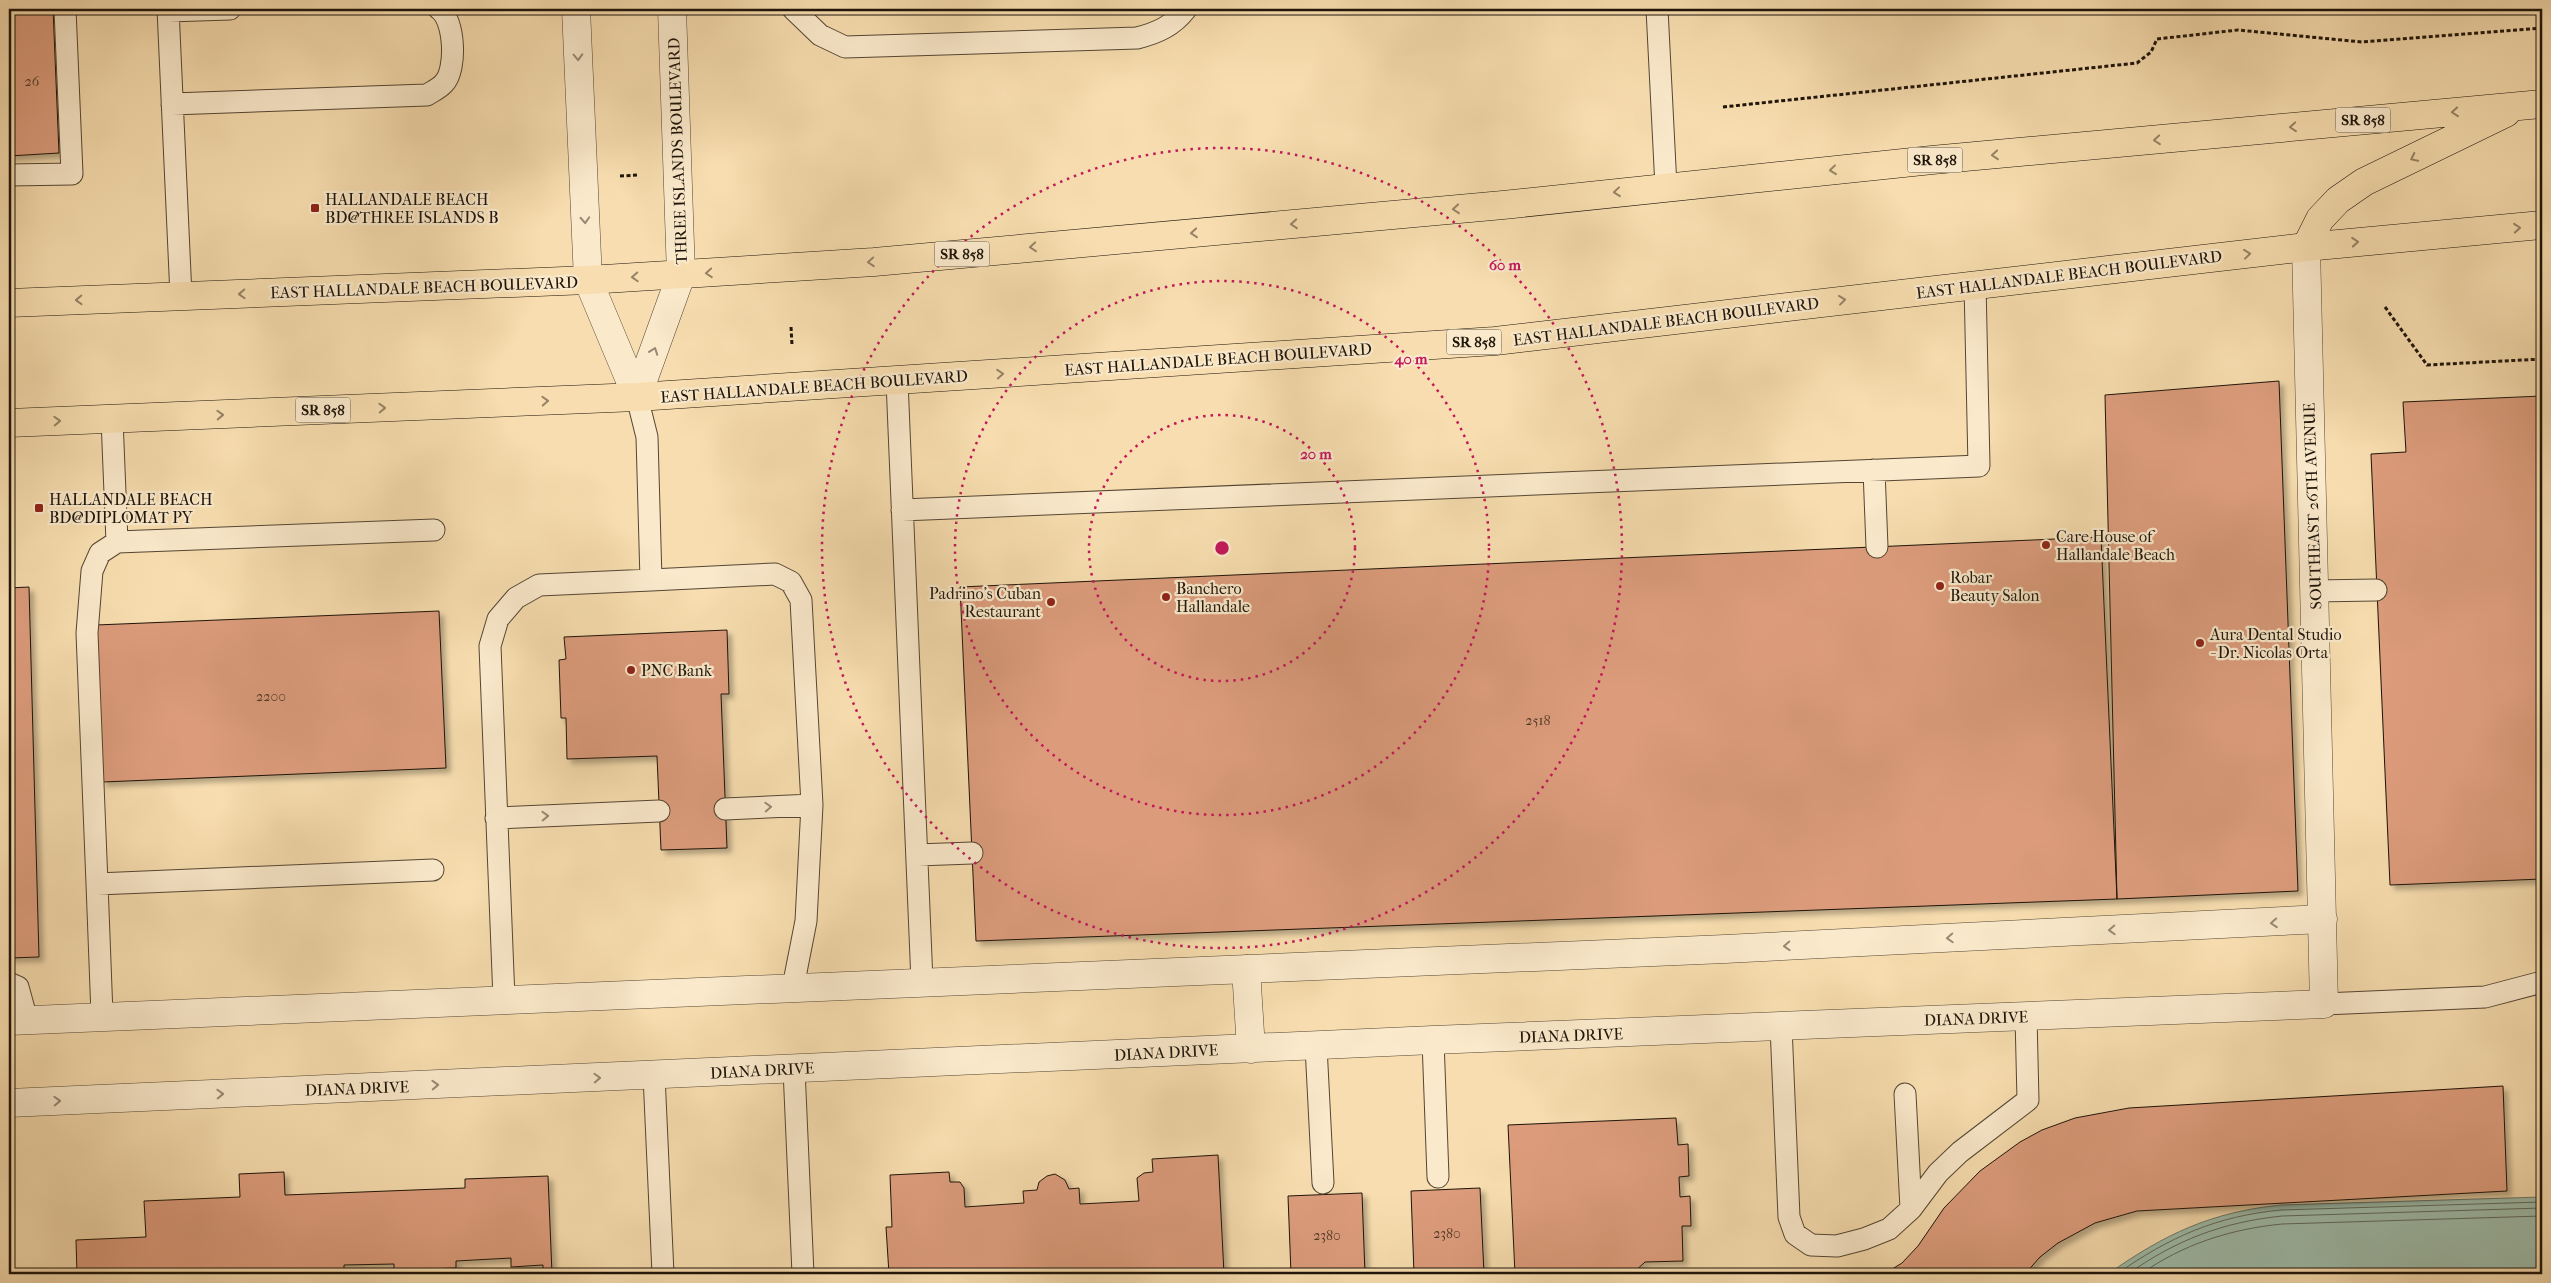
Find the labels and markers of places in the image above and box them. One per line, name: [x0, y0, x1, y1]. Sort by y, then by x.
place label: HALLANDALE BEACH BD@THREE ISLANDS B: [325, 190, 499, 227]
marker: HALLANDALE BEACH BD@THREE ISLANDS B: [309, 202, 321, 214]
place label: HALLANDALE BEACH BD@DIPLOMAT PY: [49, 490, 213, 527]
marker: HALLANDALE BEACH BD@DIPLOMAT PY: [33, 502, 45, 514]
place label: Care House of Hallandale Beach: [2056, 527, 2175, 564]
centre of rings: [1213, 539, 1231, 557]
marker: Care House of Hallandale Beach: [2040, 539, 2052, 551]
place label: Robar Beauty Salon: [1950, 568, 2040, 605]
place label: Banchero Hallandale: [1176, 579, 1250, 616]
marker: Robar Beauty Salon: [1934, 580, 1946, 592]
place label: Padrino’s Cuban Restaurant: [929, 584, 1042, 621]
marker: Banchero Hallandale: [1160, 591, 1172, 603]
marker: Padrino’s Cuban Restaurant: [1045, 596, 1057, 608]
place label: Aura Dental Studio - Dr. Nicolas Orta: [2209, 625, 2342, 662]
marker: Aura Dental Studio - Dr. Nicolas Orta: [2194, 637, 2206, 649]
place label: PNC Bank: [641, 661, 713, 680]
marker: PNC Bank: [625, 664, 637, 676]

